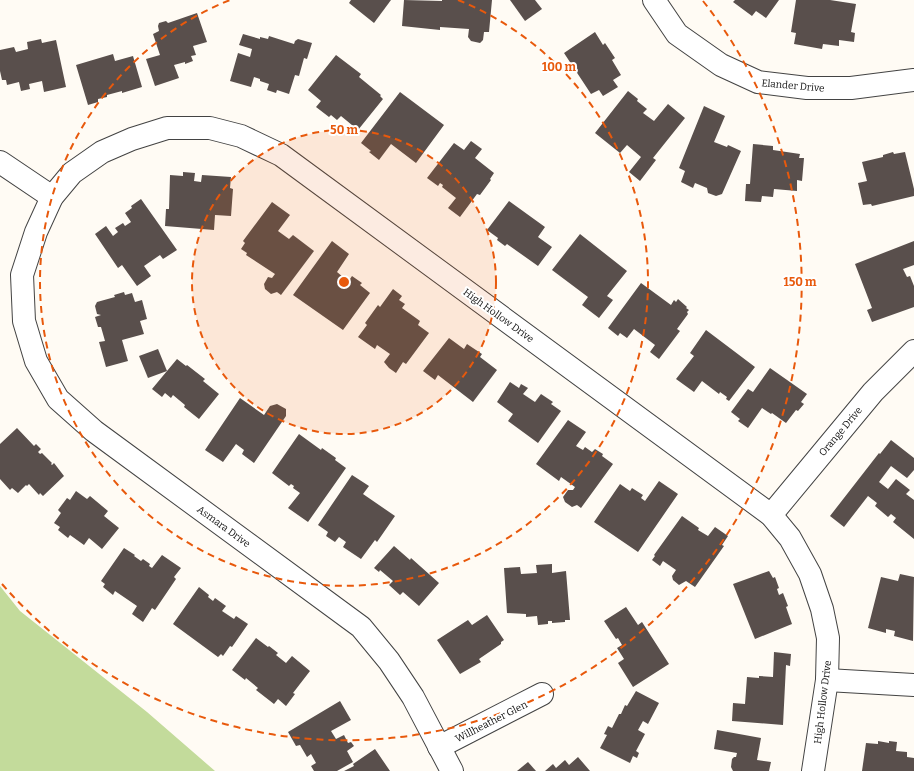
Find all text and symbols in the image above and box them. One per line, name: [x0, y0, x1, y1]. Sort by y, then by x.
text: 100 m: [542, 60, 577, 74]
street label: Elander Drive: [761, 77, 825, 95]
text: 50 m: [330, 123, 358, 137]
centre of rings: [337, 275, 351, 289]
text: 150 m: [784, 275, 817, 289]
street label: High Hollow Drive: [461, 286, 536, 345]
street label: Orange Drive: [817, 405, 865, 459]
street label: Asmara Drive: [194, 503, 252, 550]
street label: High Hollow Drive: [812, 660, 834, 745]
street label: Willheather Glen: [453, 698, 530, 745]

